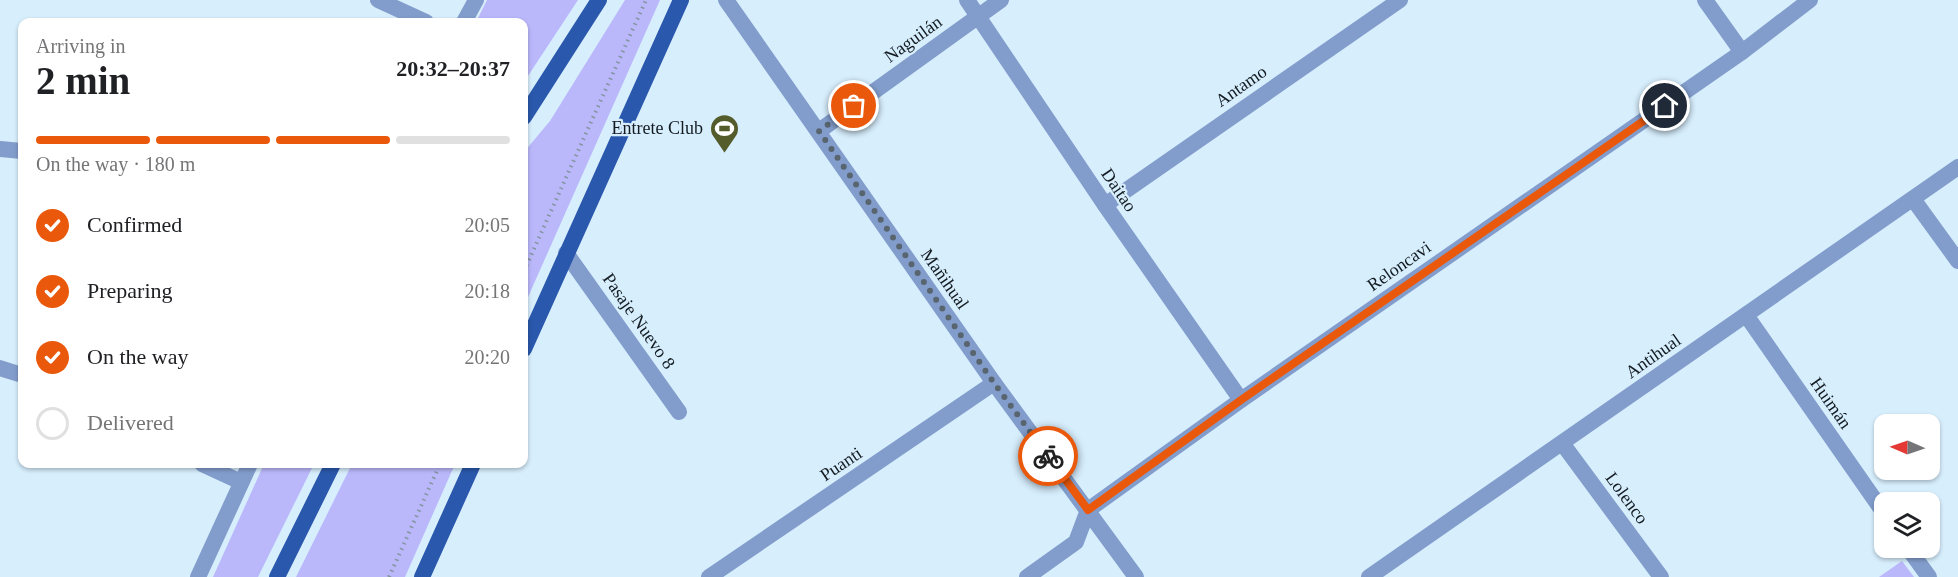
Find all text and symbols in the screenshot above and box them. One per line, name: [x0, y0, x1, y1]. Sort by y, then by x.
street label: Naguilán: [880, 12, 946, 66]
text: Arriving in: [36, 35, 125, 57]
text: 20:32–20:37: [396, 56, 510, 81]
text: 2 min: [36, 59, 130, 102]
street label: Antamo: [1212, 61, 1270, 111]
pin: [828, 80, 879, 131]
pin: [1639, 80, 1690, 131]
icon: bag: [837, 89, 870, 122]
icon: home: [1648, 89, 1681, 122]
sports icon: Entrete Club: [708, 112, 740, 154]
place label: Entrete Club: [612, 118, 703, 138]
text: On the way · 180 m: [36, 153, 195, 175]
street label: Daitao: [1097, 165, 1141, 215]
icon: check: [36, 209, 69, 242]
text: Confirmed: [87, 212, 182, 237]
text: 20:05: [464, 214, 510, 236]
street label: Reloncavi: [1363, 237, 1435, 295]
street label: Mañihual: [917, 245, 973, 313]
street label: Pasaje Nuevo 8: [599, 269, 679, 373]
icon: check: [36, 275, 69, 308]
text: Preparing: [87, 278, 173, 303]
text: 20:18: [464, 280, 510, 302]
street label: Antihual: [1621, 330, 1685, 382]
icon: check: [36, 341, 69, 374]
text: On the way: [87, 344, 188, 369]
text: 20:20: [464, 346, 510, 368]
street label: Huimán: [1806, 374, 1856, 432]
text: Delivered: [87, 410, 174, 435]
north arrow: [1874, 414, 1940, 480]
map controls: [1874, 414, 1940, 558]
courier: [1018, 426, 1078, 486]
icon: bike: [1032, 440, 1065, 473]
street label: Puanti: [816, 443, 866, 485]
street label: Lolenco: [1602, 468, 1652, 528]
button: layers: [1874, 492, 1940, 558]

